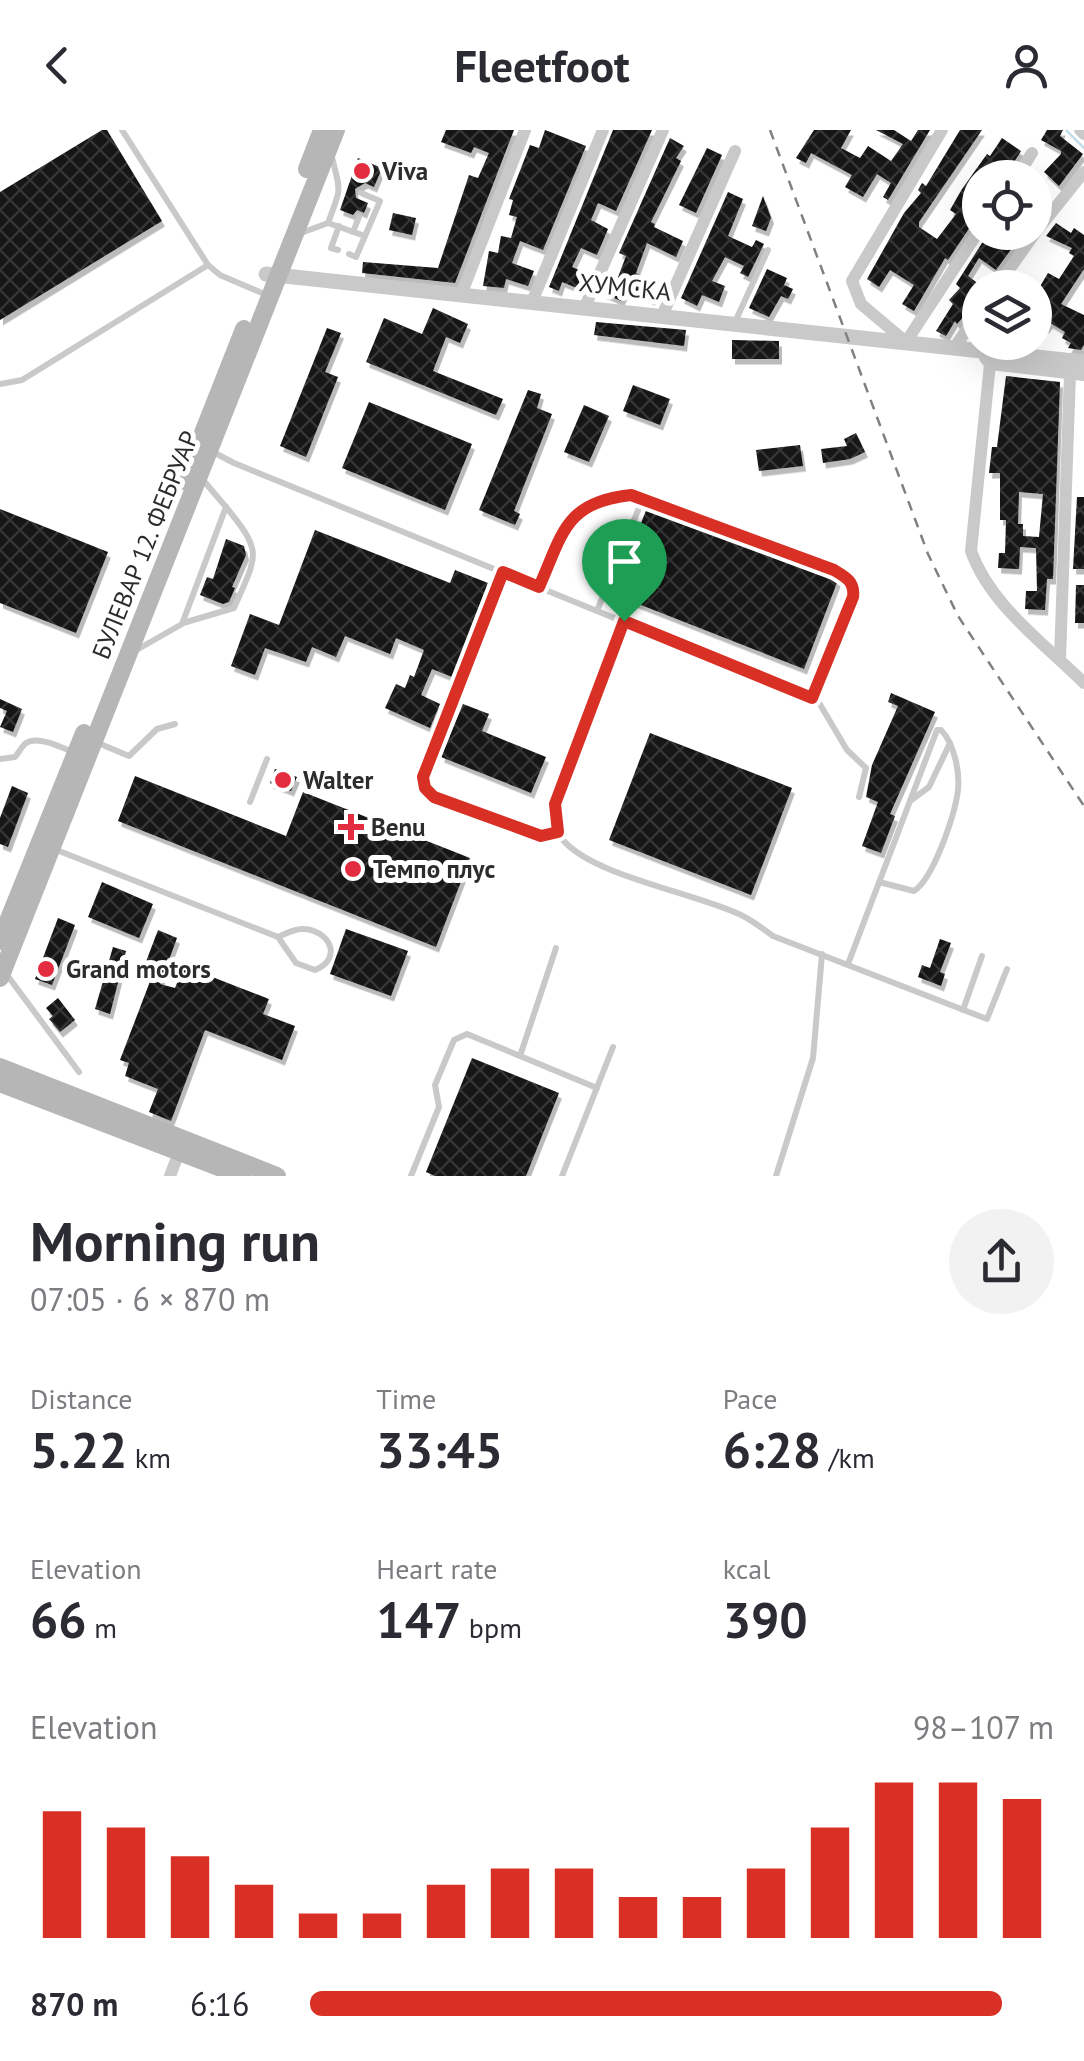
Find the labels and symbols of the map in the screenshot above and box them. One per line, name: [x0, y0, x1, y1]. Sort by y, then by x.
place label: Viva: [381, 155, 428, 187]
marker: Viva: [351, 160, 373, 182]
street label: ХУМСКА: [577, 266, 673, 308]
street label: БУЛЕВАР 12. ФЕБРУАР: [85, 426, 205, 664]
pin: [582, 519, 667, 622]
place label: Walter: [303, 764, 373, 796]
marker: Walter: [272, 769, 294, 791]
place label: Benu: [371, 811, 426, 843]
marker: Benu: [340, 816, 362, 838]
place label: Темпо плус: [373, 853, 495, 885]
marker: Темпо плус: [342, 858, 364, 880]
place label: Grand motors: [66, 953, 211, 985]
marker: Grand motors: [35, 958, 57, 980]

